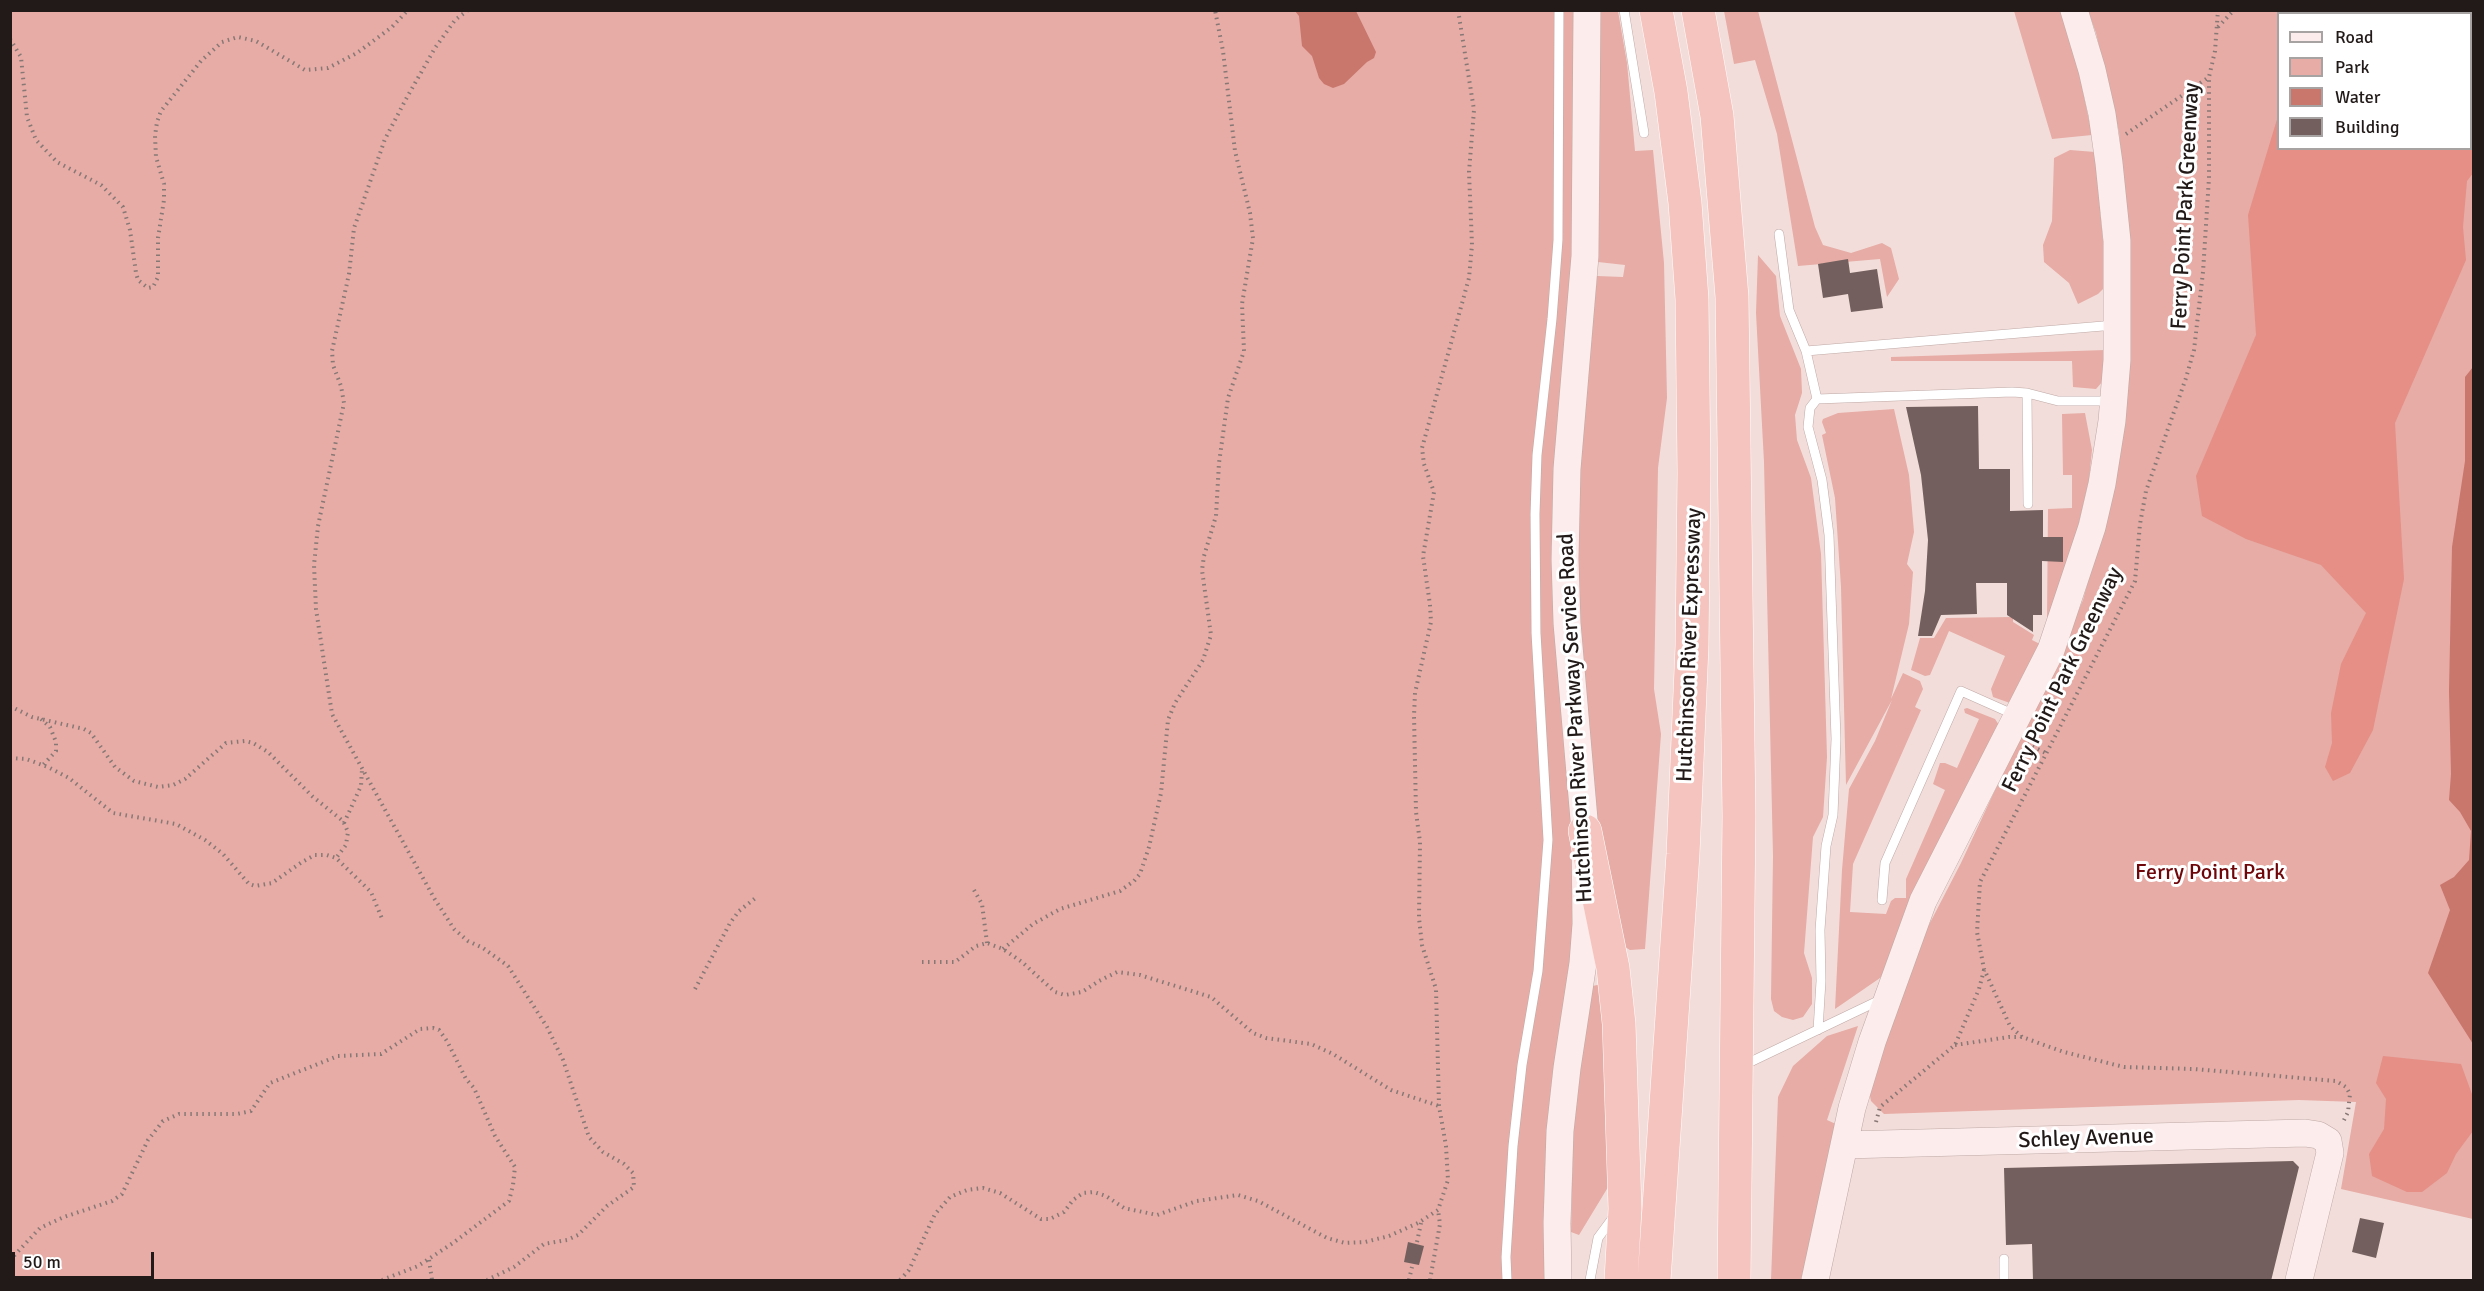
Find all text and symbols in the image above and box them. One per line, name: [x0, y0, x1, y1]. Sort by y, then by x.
legend: [2277, 12, 2472, 150]
text: Road: [2335, 26, 2374, 48]
text: Park: [2335, 56, 2370, 78]
street label: Ferry Point Park Greenway: [2166, 82, 2206, 330]
text: Water: [2335, 86, 2380, 108]
text: Building: [2335, 116, 2399, 138]
street label: Hutchinson River Expressway: [1672, 508, 1708, 782]
street label: Hutchinson River Parkway Service Road: [1553, 533, 1599, 903]
street label: Ferry Point Park Greenway: [1997, 563, 2129, 797]
park label: Ferry Point Park: [2135, 860, 2285, 886]
street label: Schley Avenue: [2018, 1123, 2154, 1155]
scale bar: [15, 1240, 158, 1278]
text: 50 m: [23, 1251, 61, 1273]

